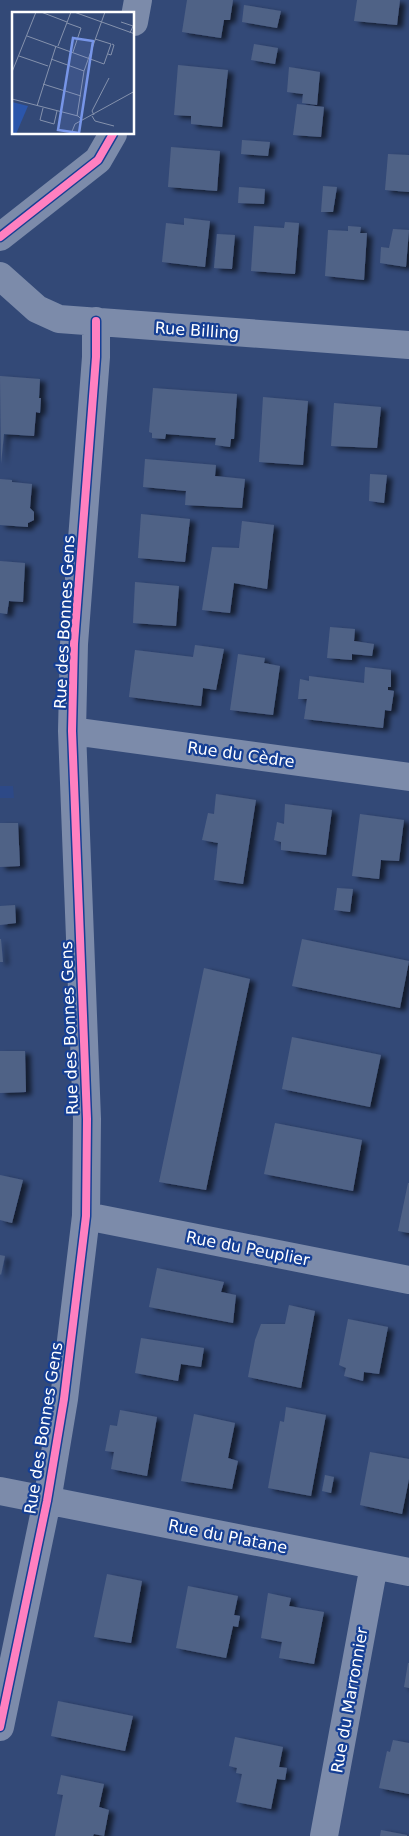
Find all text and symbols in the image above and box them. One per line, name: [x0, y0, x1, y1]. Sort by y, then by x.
inset map: [12, 12, 135, 135]
street label: Rue Billing: [154, 318, 240, 343]
street label: Rue des Bonnes Gens: [50, 535, 79, 709]
street label: Rue du Cèdre: [186, 738, 296, 771]
street label: Rue des Bonnes Gens: [57, 941, 82, 1115]
street label: Rue du Peuplier: [185, 1227, 312, 1270]
street label: Rue des Bonnes Gens: [21, 1341, 66, 1515]
street label: Rue du Platane: [167, 1516, 289, 1557]
street label: Rue du Marronnier: [327, 1625, 372, 1775]

